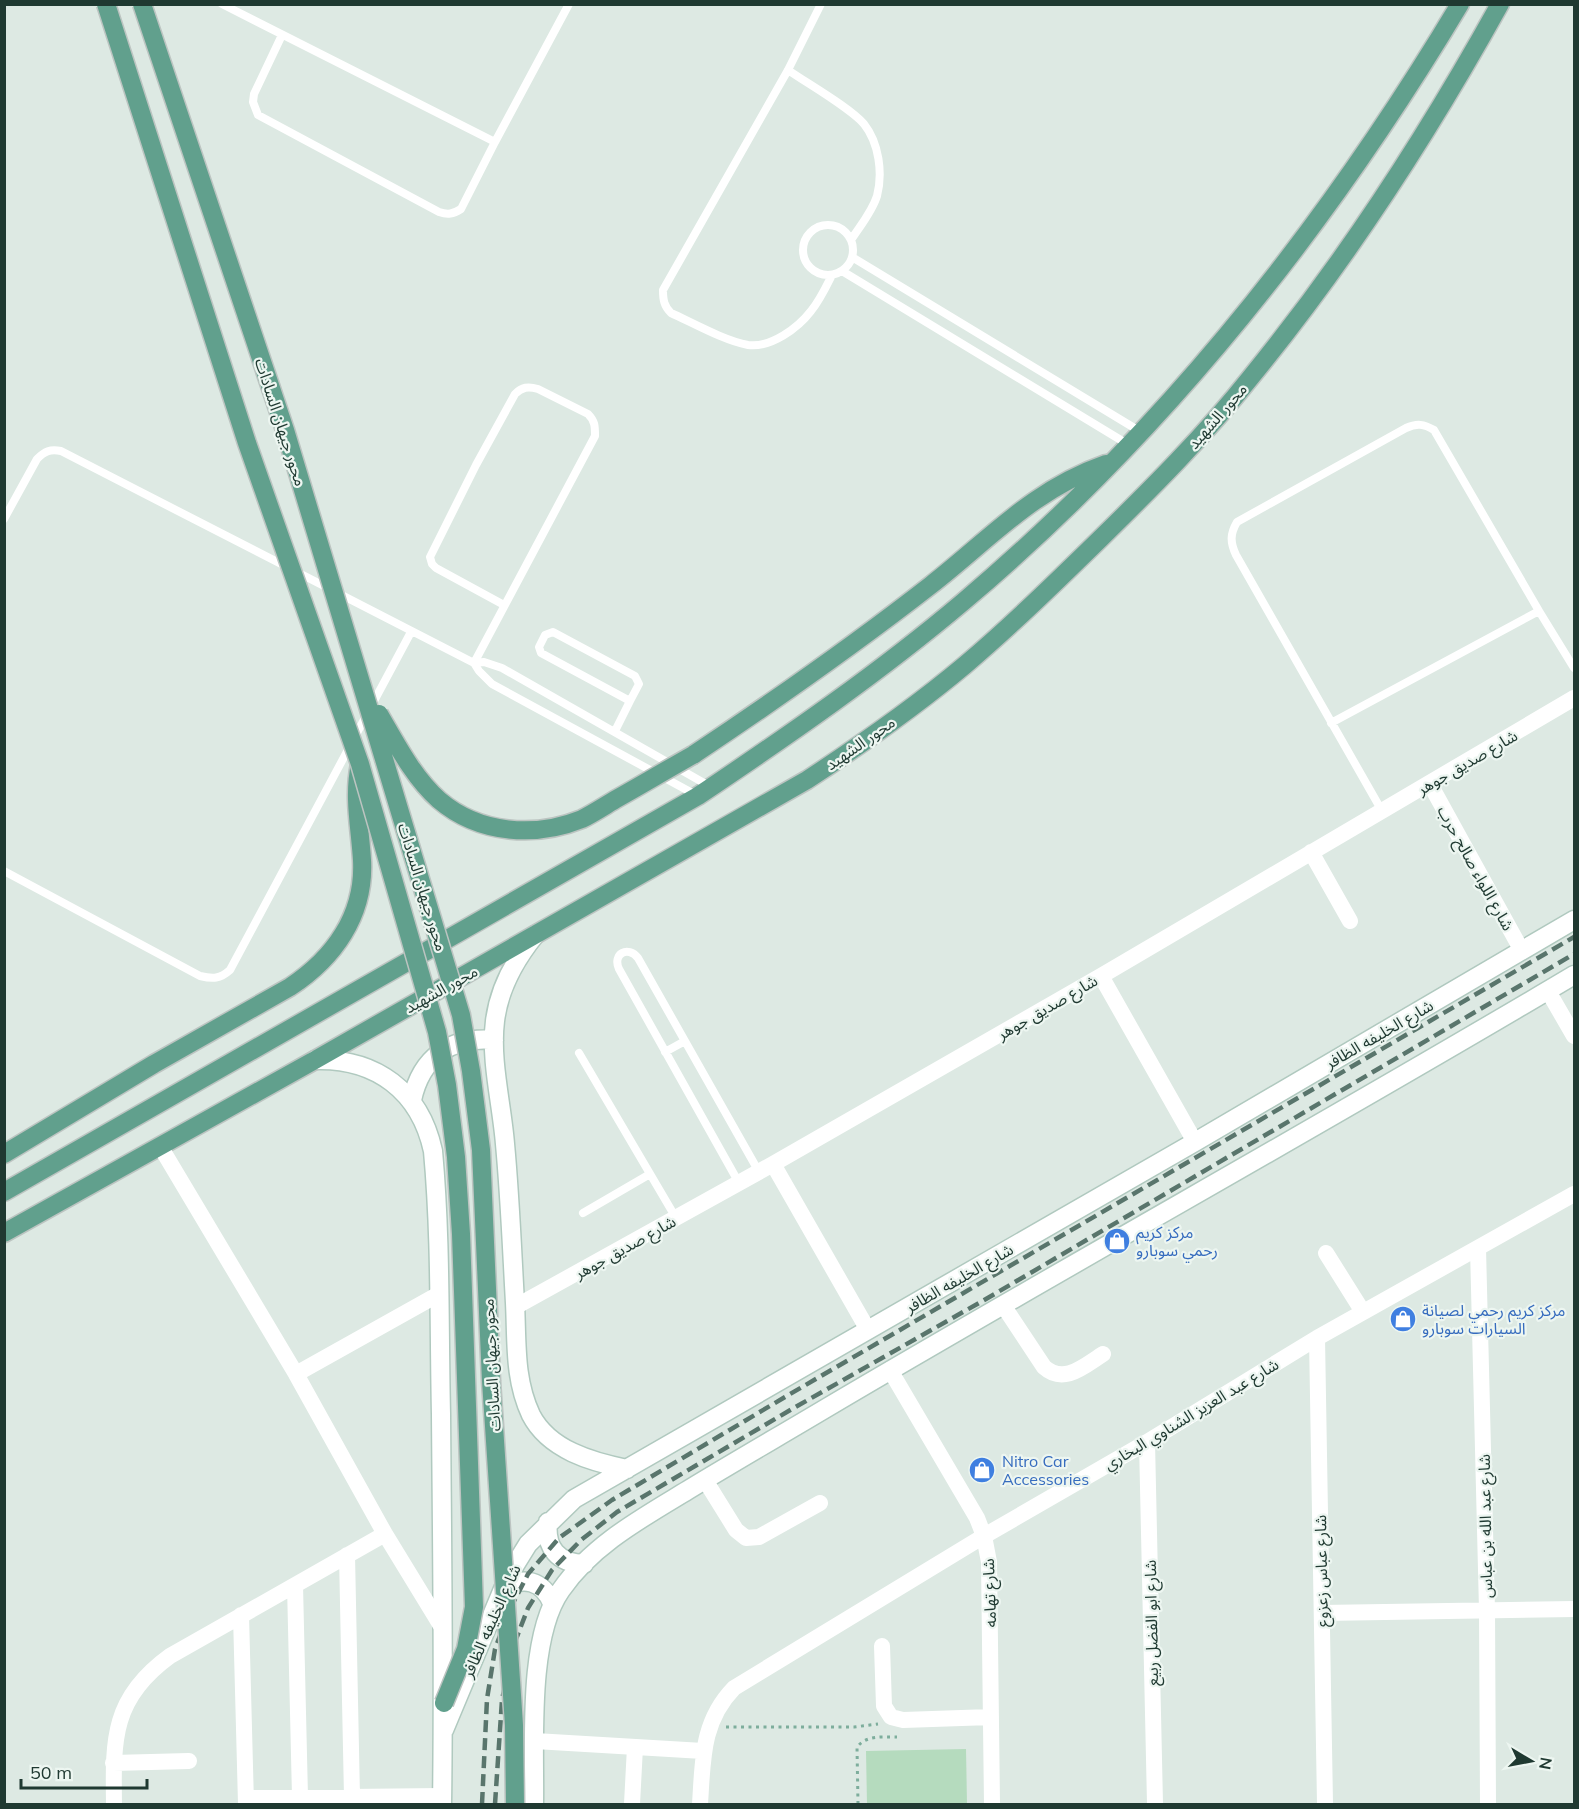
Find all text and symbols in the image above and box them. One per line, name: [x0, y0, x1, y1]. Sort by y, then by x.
street label: محور جيهان السادات: [251, 356, 311, 488]
street label: محور الشهيد: [1183, 379, 1251, 453]
street label: محور الشهيد: [821, 712, 899, 774]
street label: شارع صديق جوهر: [1412, 725, 1522, 802]
street label: شارع اللواء صالح حرب: [1431, 802, 1519, 935]
street label: محور جيهان السادات: [394, 820, 452, 954]
street label: محور الشهيد: [401, 961, 481, 1017]
street label: شارع صديق جوهر: [992, 970, 1102, 1047]
street label: شارع الخليفه الظافر: [1320, 995, 1438, 1076]
street label: شارع صديق جوهر: [570, 1211, 681, 1286]
place label: مركز كريم رحمي سوبارو: [1136, 1222, 1218, 1263]
shop icon: مركز كريم رحمي سوبارو: [1102, 1226, 1132, 1256]
street label: شارع الخليفه الظافر: [900, 1239, 1018, 1320]
street label: محور جيهان السادات: [478, 1298, 504, 1432]
place label: مركز كريم رحمي لصيانة السيارات سوبارو: [1422, 1300, 1566, 1338]
shop icon: مركز كريم رحمي لصيانة السيارات سوبارو: [1388, 1304, 1418, 1334]
street label: شارع عبد العزيز الشناوي البخاري: [1100, 1354, 1284, 1477]
place label: Nitro Car Accessories: [1002, 1451, 1089, 1489]
street label: شارع عبد الله بن عباس: [1474, 1454, 1499, 1598]
shop icon: Nitro Car Accessories: [967, 1455, 997, 1485]
street label: شارع عباس زعزوع: [1310, 1515, 1335, 1627]
street label: شارع تهامه: [978, 1558, 1003, 1628]
street label: شارع ابو الفضل ربيع: [1140, 1560, 1165, 1686]
street label: شارع الخليفه الظافر: [457, 1561, 528, 1683]
north arrow: [1501, 1731, 1561, 1791]
scale bar: [21, 1752, 147, 1790]
text: N: [1535, 1756, 1557, 1771]
text: 50 m: [30, 1761, 72, 1784]

